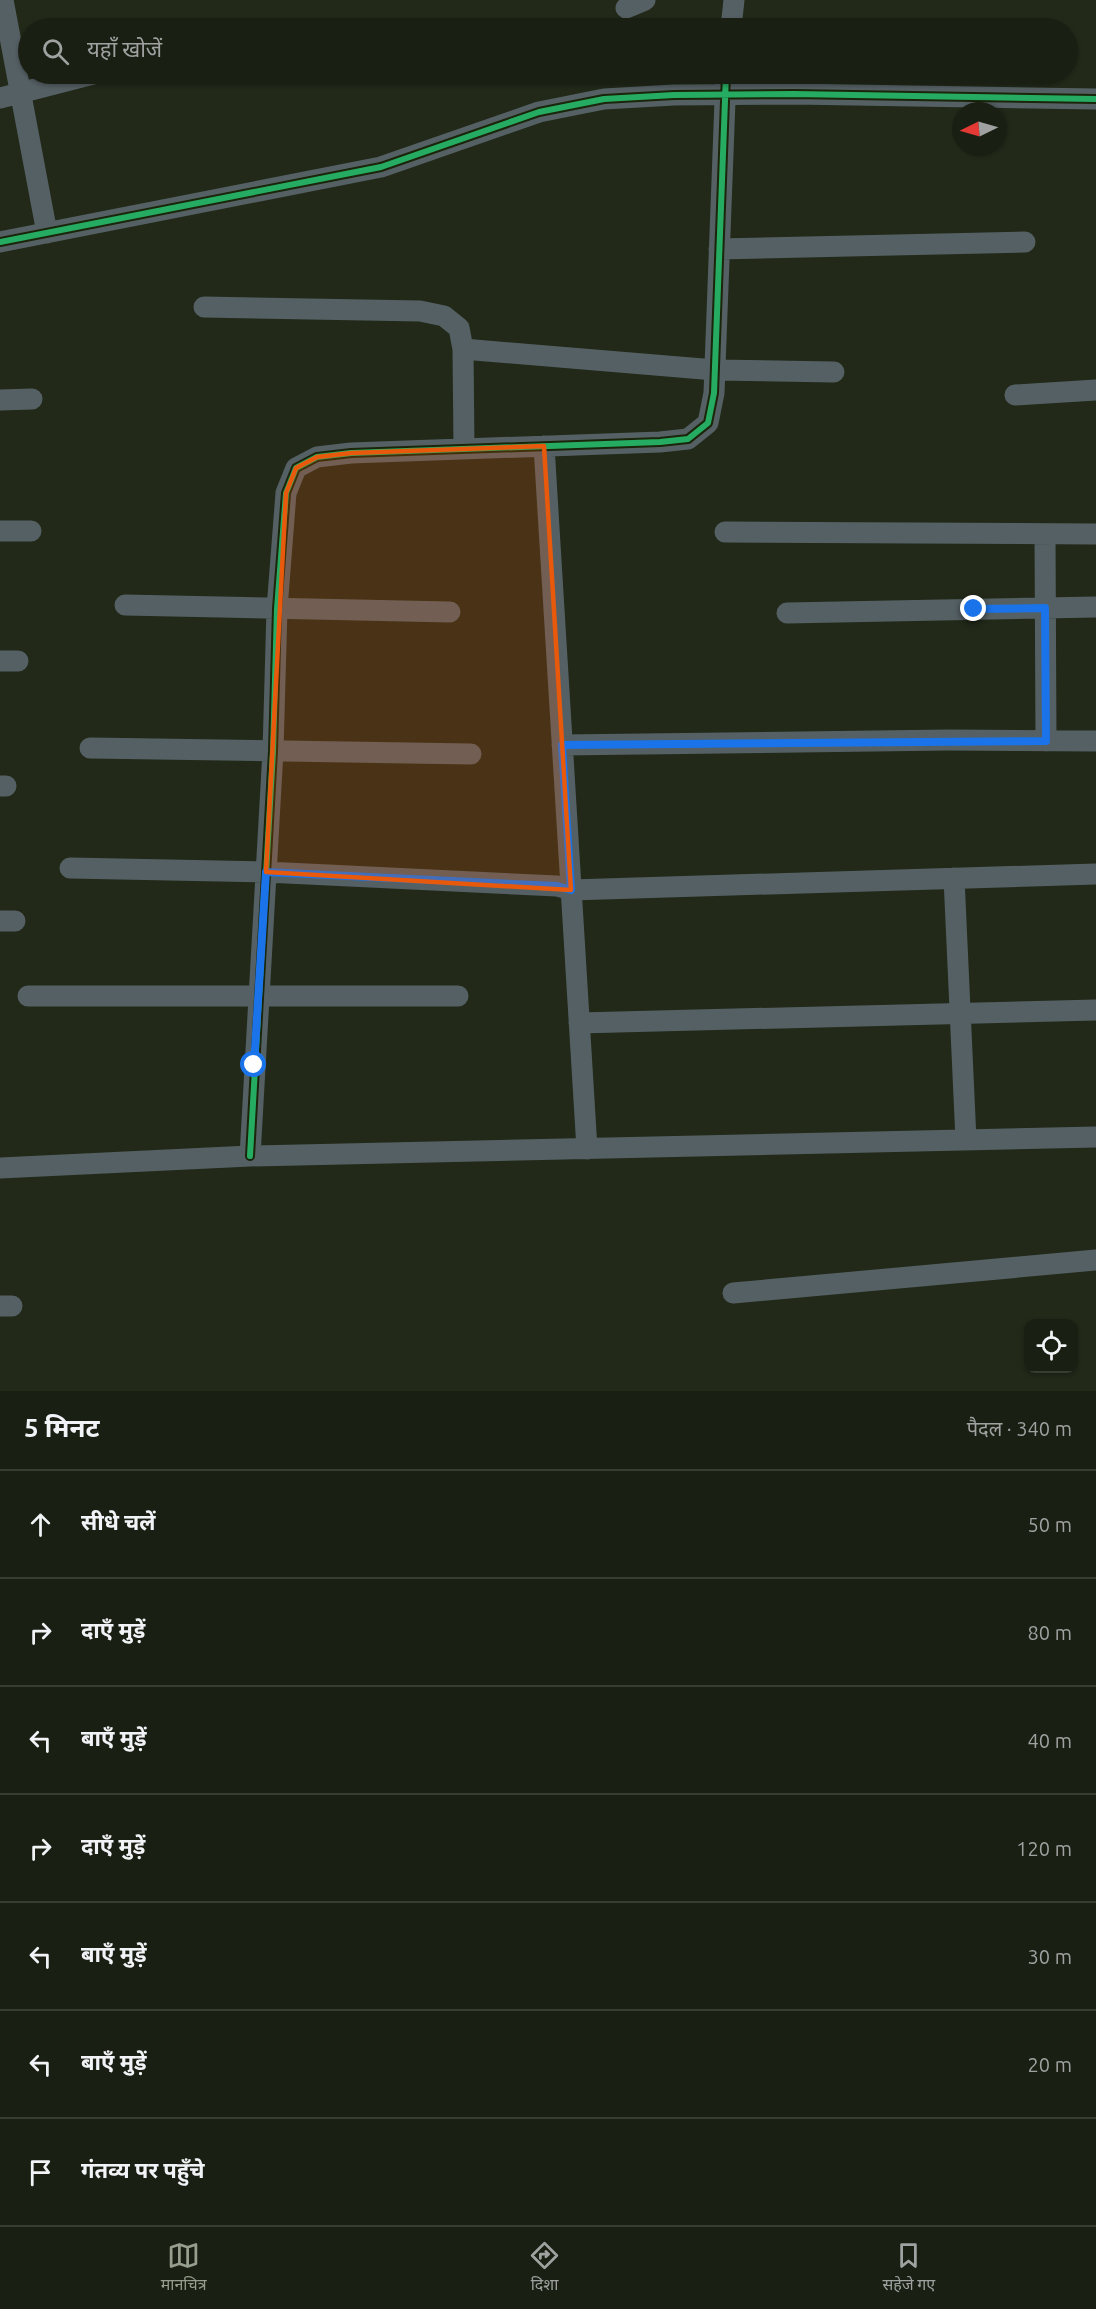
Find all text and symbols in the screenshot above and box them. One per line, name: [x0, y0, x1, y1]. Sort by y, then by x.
search box: [18, 18, 1078, 84]
icon: search: [39, 35, 72, 68]
text: यहाँ खोजें: [87, 36, 162, 61]
north arrow: [952, 102, 1006, 156]
route end: [960, 595, 986, 621]
route start: [240, 1051, 266, 1077]
map controls: [1024, 1319, 1078, 1373]
button: locate: [1024, 1319, 1078, 1373]
text: 5 मिनट: [24, 1413, 99, 1442]
text: पैदल · 340 m: [967, 1417, 1072, 1440]
icon: ahead: [24, 1508, 57, 1541]
text: सीधे चलें: [81, 1509, 156, 1534]
text: 50 m: [1028, 1513, 1072, 1536]
icon: right: [24, 1616, 57, 1649]
text: दाएँ मुड़ें: [81, 1617, 145, 1642]
text: 80 m: [1028, 1621, 1072, 1644]
icon: left: [24, 1724, 57, 1757]
text: बाएँ मुड़ें: [81, 1725, 147, 1750]
text: 40 m: [1028, 1729, 1072, 1752]
icon: right: [24, 1832, 57, 1865]
text: दाएँ मुड़ें: [81, 1833, 145, 1858]
text: 120 m: [1016, 1837, 1072, 1860]
icon: left: [24, 1940, 57, 1973]
text: बाएँ मुड़ें: [81, 1941, 147, 1966]
text: 30 m: [1028, 1945, 1072, 1968]
icon: left: [24, 2048, 57, 2081]
text: बाएँ मुड़ें: [81, 2049, 147, 2074]
text: 20 m: [1028, 2053, 1072, 2076]
icon: arrive: [24, 2156, 57, 2189]
text: गंतव्य पर पहुँचे: [81, 2157, 205, 2182]
tab: मानचित्र: [161, 2239, 206, 2297]
tab: दिशा: [528, 2239, 561, 2297]
tab: सहेजे गए: [883, 2239, 935, 2297]

